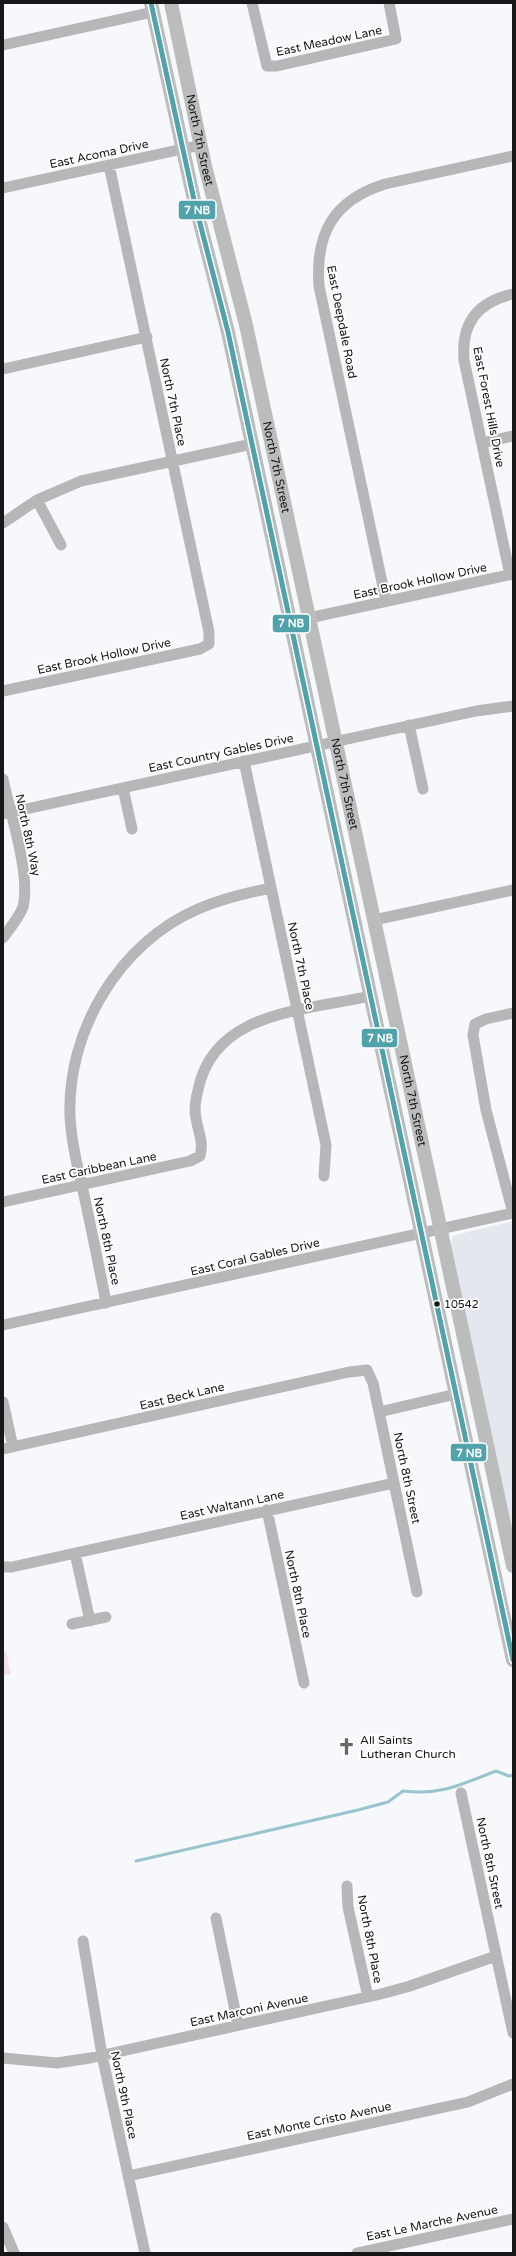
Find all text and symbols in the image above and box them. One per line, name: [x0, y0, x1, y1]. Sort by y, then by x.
street label: East Meadow Lane: [275, 23, 383, 59]
street label: North 7th Street: [183, 93, 217, 188]
street label: East Acoma Drive: [48, 137, 150, 171]
line badge: 7 NB: [178, 200, 216, 220]
text: 7 NB: [184, 204, 210, 217]
street label: East Deepdale Road: [324, 264, 360, 380]
street label: East Forest Hills Drive: [470, 345, 508, 469]
street label: North 7th Place: [157, 357, 189, 448]
street label: North 7th Street: [260, 420, 293, 515]
street label: East Brook Hollow Drive: [352, 560, 488, 602]
line badge: 7 NB: [272, 614, 310, 633]
text: 7 NB: [278, 617, 304, 630]
street label: East Brook Hollow Drive: [36, 635, 172, 677]
street label: East Country Gables Drive: [147, 731, 295, 775]
street label: North 7th Street: [328, 737, 361, 831]
street label: North 8th Way: [12, 793, 44, 878]
street label: North 7th Place: [285, 921, 317, 1012]
line badge: 7 NB: [361, 1028, 398, 1048]
text: 7 NB: [367, 1032, 393, 1045]
street label: North 7th Street: [396, 1053, 430, 1148]
street label: East Caribbean Lane: [40, 1149, 158, 1187]
street label: North 8th Place: [91, 1196, 123, 1287]
street label: East Coral Gables Drive: [189, 1235, 321, 1279]
place label: 10542: [444, 1298, 479, 1311]
marker: 10542: [432, 1299, 442, 1309]
street label: East Beck Lane: [138, 1379, 226, 1413]
street label: North 8th Street: [390, 1431, 424, 1525]
line badge: 7 NB: [450, 1443, 487, 1462]
text: 7 NB: [456, 1447, 482, 1460]
street label: East Waltann Lane: [179, 1487, 285, 1523]
street label: North 8th Place: [282, 1549, 314, 1640]
place label: All Saints Lutheran Church: [360, 1733, 456, 1761]
church icon: All Saints Lutheran Church: [337, 1737, 357, 1757]
street label: North 8th Street: [473, 1816, 507, 1910]
street label: North 8th Place: [355, 1894, 385, 1985]
street label: East Marconi Avenue: [189, 1991, 310, 2029]
street label: North 9th Place: [108, 2050, 140, 2141]
street label: East Monte Cristo Avenue: [245, 2099, 393, 2143]
street label: East Le Marche Avenue: [365, 2202, 499, 2244]

